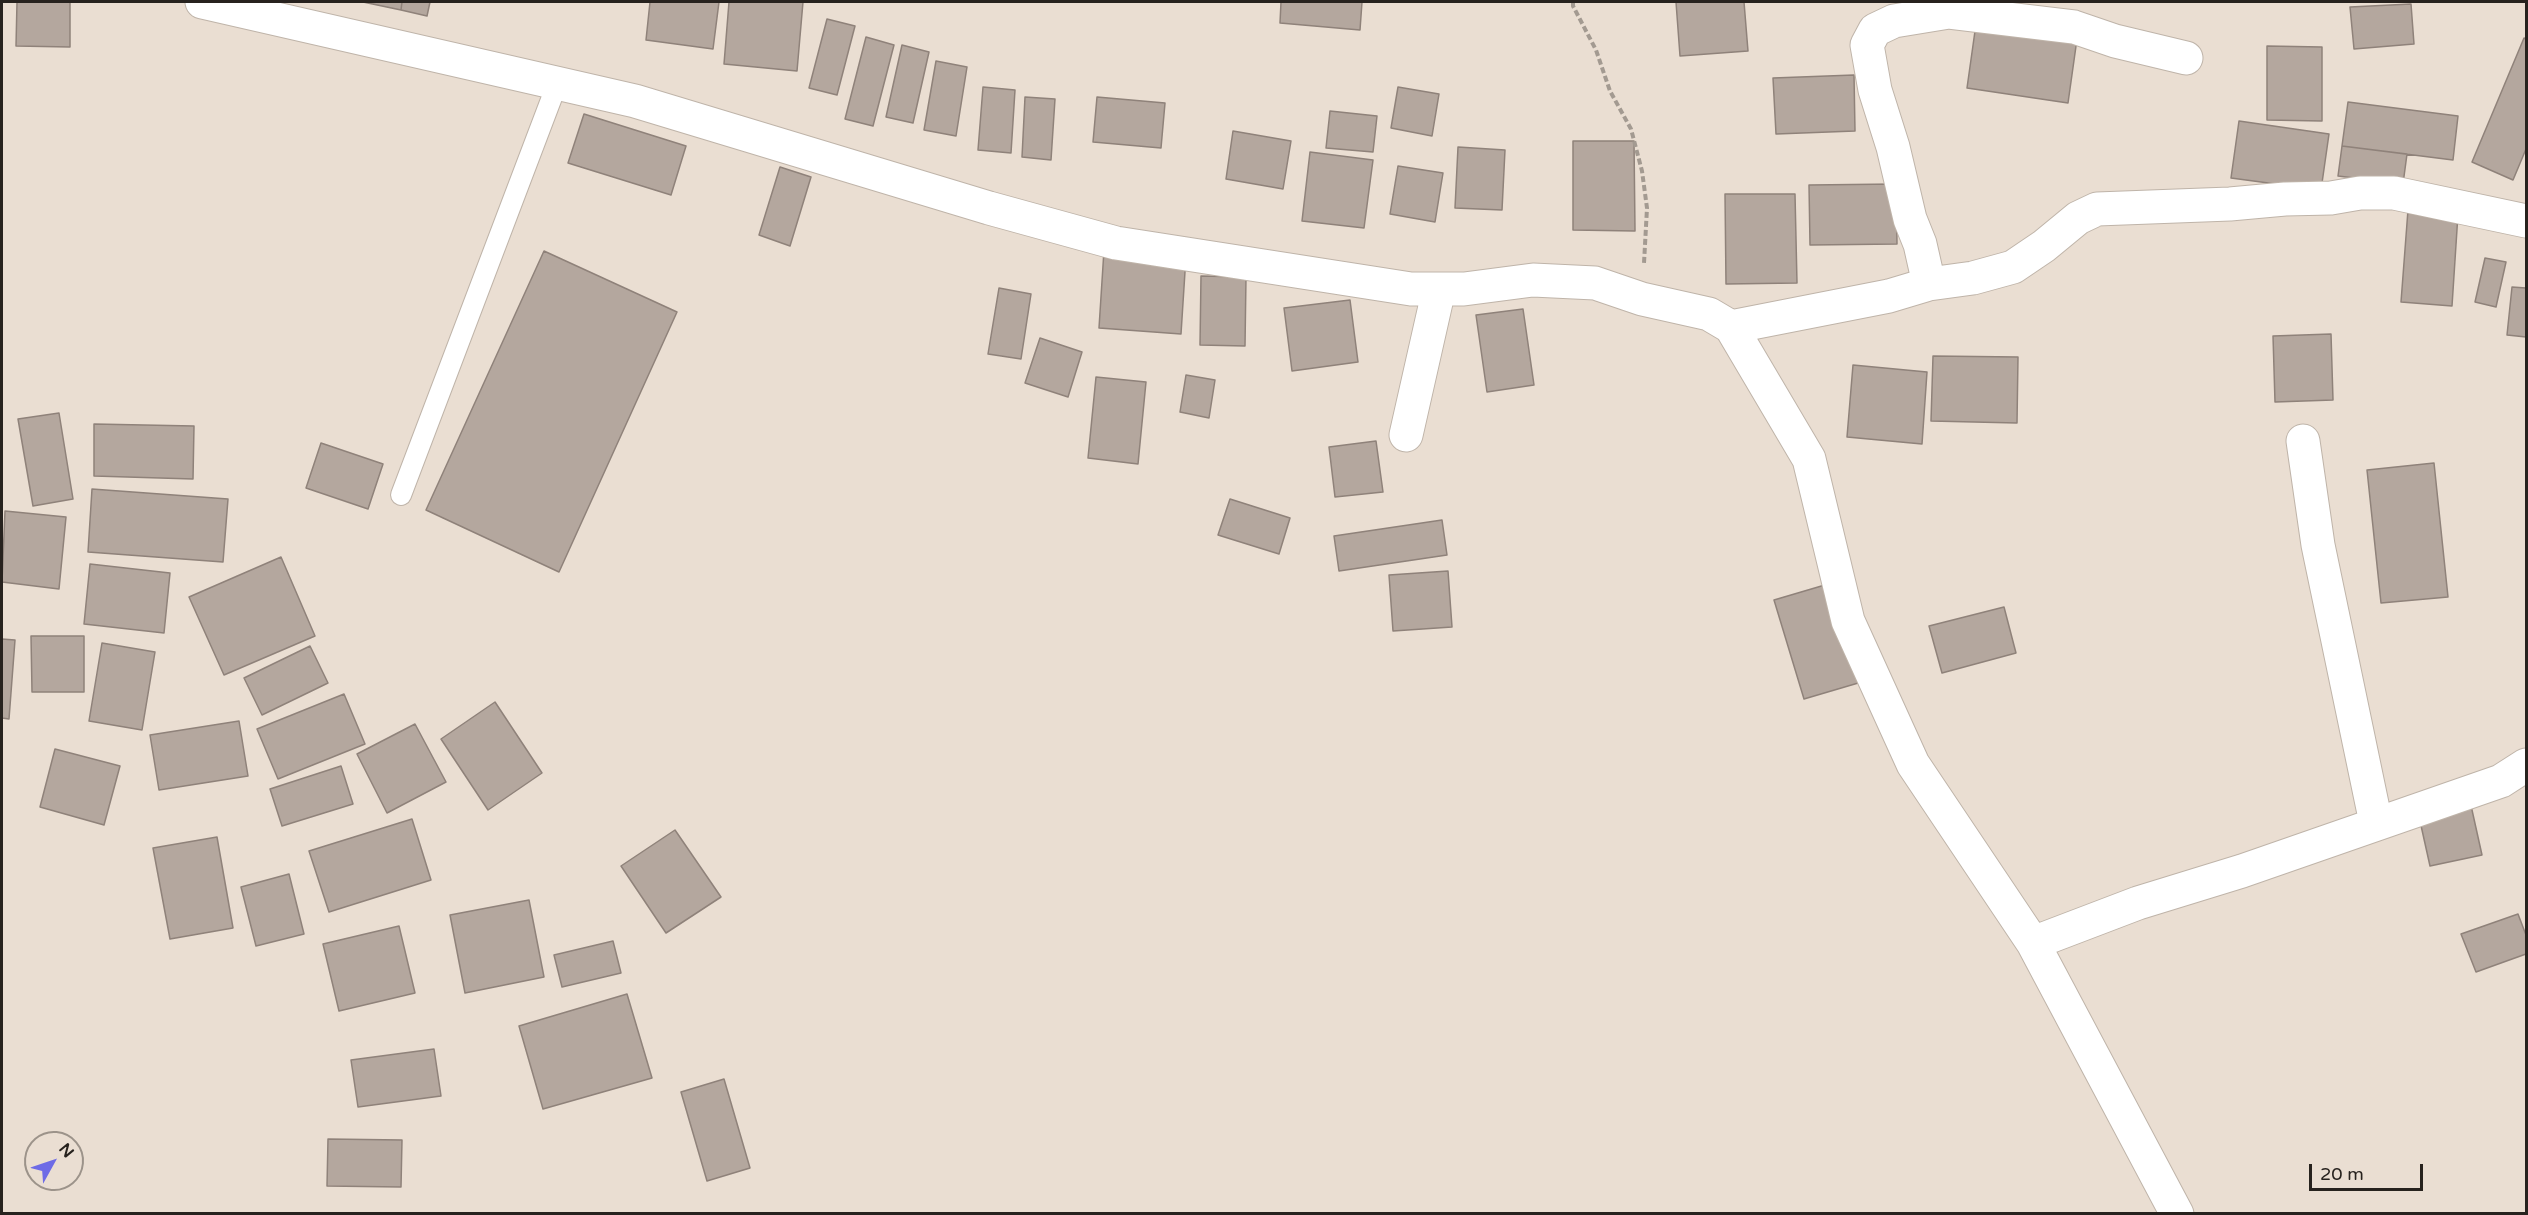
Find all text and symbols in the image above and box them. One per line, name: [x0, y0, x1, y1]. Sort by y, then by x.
north arrow: [24, 1131, 84, 1191]
text: N: [54, 1139, 78, 1162]
scale bar: [2312, 1152, 2426, 1190]
text: 20 m: [2320, 1163, 2364, 1185]

